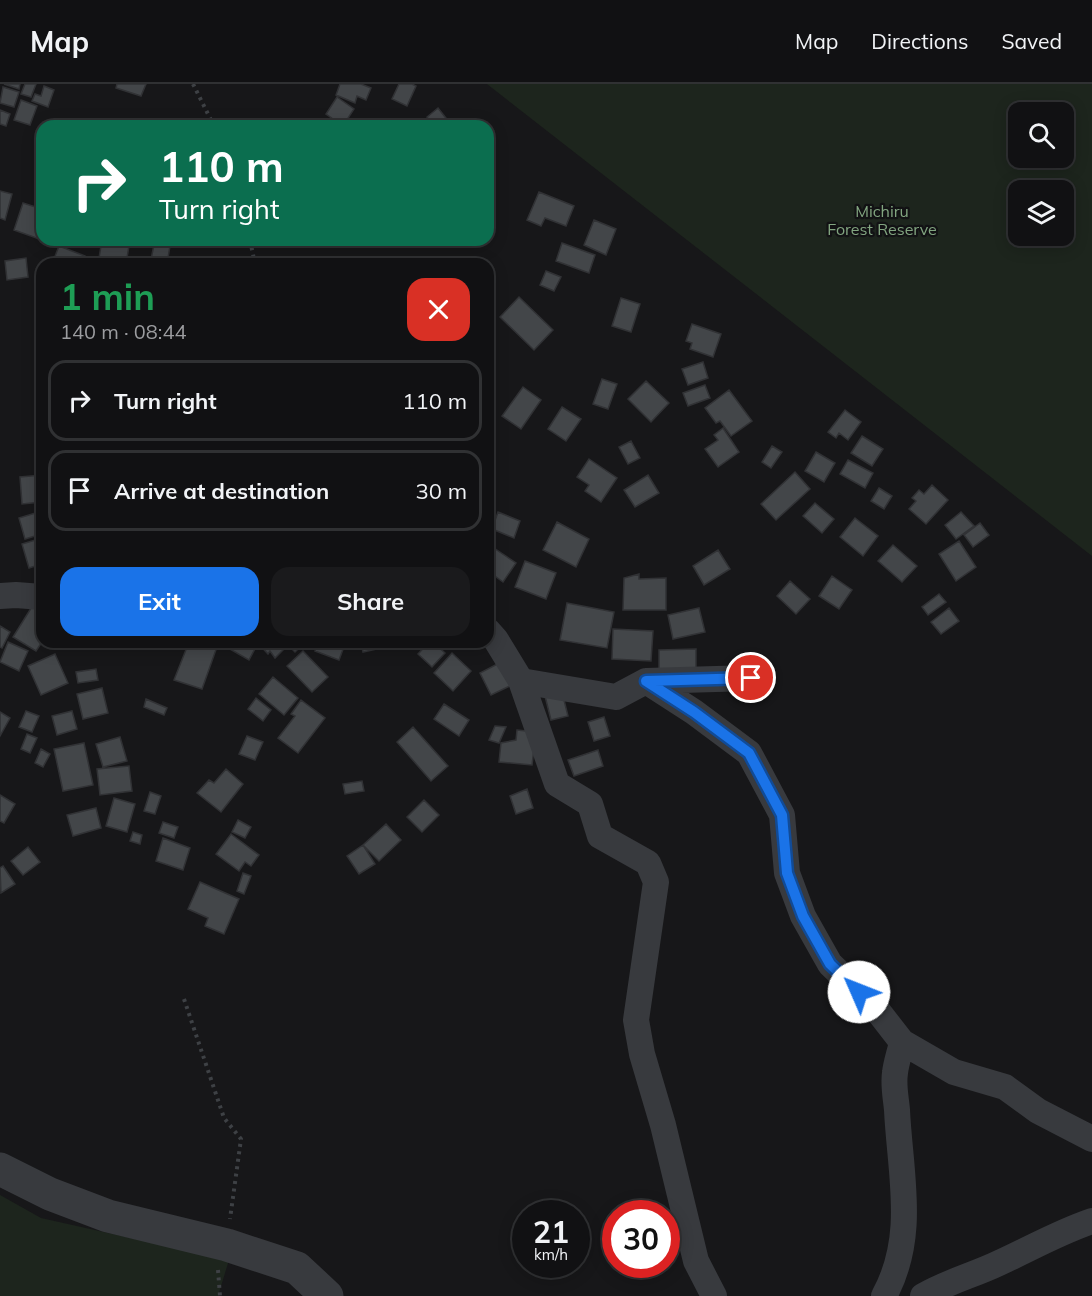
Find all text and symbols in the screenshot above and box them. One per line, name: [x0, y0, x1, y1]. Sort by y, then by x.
text: Map: [30, 24, 89, 59]
text: Map: [795, 28, 838, 54]
text: Directions: [871, 28, 968, 54]
text: Saved: [1001, 28, 1062, 54]
map controls: [1008, 102, 1074, 246]
button: search: [1008, 102, 1074, 168]
text: 110 m: [159, 140, 284, 193]
icon: right: [60, 144, 138, 222]
button: layers: [1008, 180, 1074, 246]
text: Turn right: [159, 192, 279, 226]
park label: Michiru Forest Reserve: [827, 201, 937, 239]
text: 1 min: [60, 274, 155, 319]
button: close: [407, 278, 470, 341]
text: 140 m · 08:44: [60, 319, 186, 344]
icon: right: [63, 384, 96, 417]
text: Turn right: [114, 387, 217, 415]
text: 110 m: [402, 387, 467, 415]
icon: arrive: [63, 474, 96, 507]
text: Arrive at destination: [114, 477, 329, 505]
text: 30 m: [416, 477, 467, 505]
button: Exit: [60, 567, 259, 636]
button: Share: [271, 567, 470, 636]
pin: [725, 652, 776, 703]
icon: arrive: [734, 661, 767, 694]
position arrow: [827, 960, 891, 1024]
speed limit sign: 30: [602, 1200, 680, 1278]
text: 21: [533, 1213, 569, 1251]
text: km/h: [534, 1245, 568, 1264]

